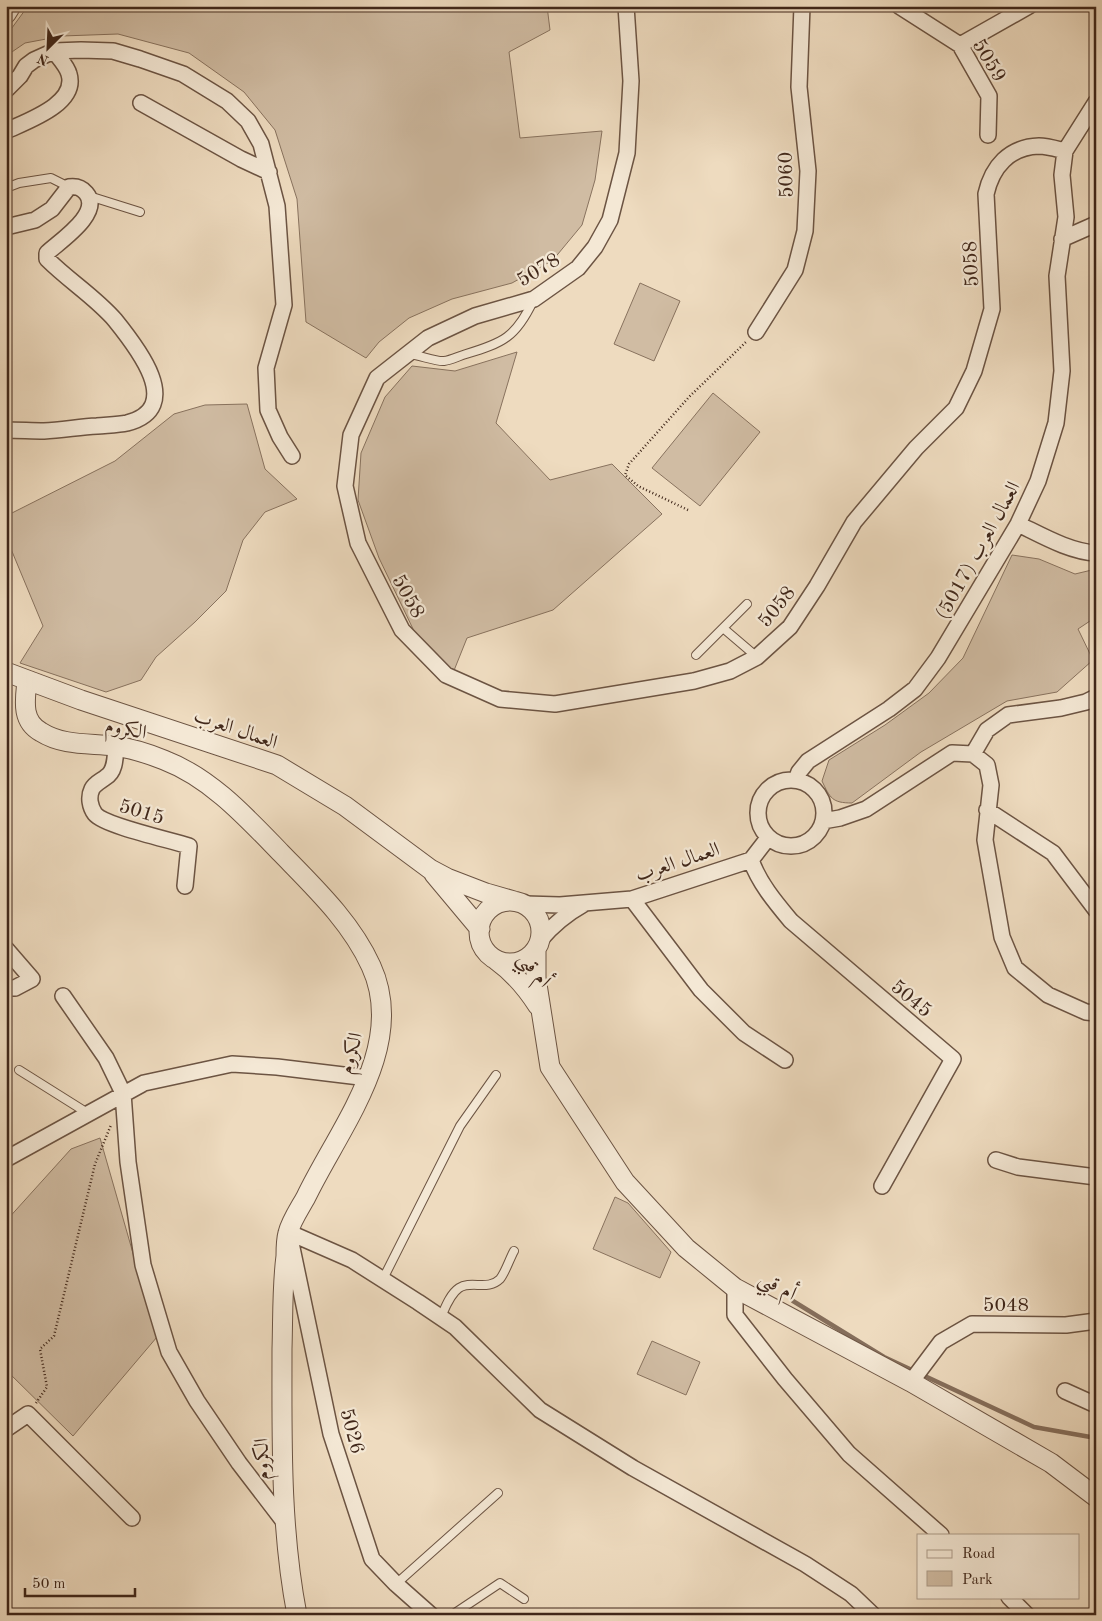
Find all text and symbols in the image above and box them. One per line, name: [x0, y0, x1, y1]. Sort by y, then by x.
north arrow: [22, 22, 72, 72]
street label: 5059: [968, 36, 1009, 86]
text: N: [35, 50, 51, 68]
street label: 5060: [777, 152, 797, 198]
street label: 5058: [961, 240, 983, 288]
street label: 5078: [514, 250, 564, 291]
street label: العمال العرب (5017): [933, 479, 1026, 624]
street label: 5058: [387, 572, 427, 622]
street label: 5058: [755, 583, 800, 632]
street label: العمال العرب: [191, 706, 280, 754]
street label: الكروم: [102, 715, 148, 750]
street label: 5015: [116, 797, 167, 829]
street label: العمال العرب: [633, 840, 722, 887]
street label: أم قبي: [508, 945, 559, 997]
street label: 5045: [887, 977, 935, 1022]
street label: الكروم: [336, 1030, 373, 1078]
street label: أم قبي: [752, 1263, 802, 1311]
street label: 5048: [983, 1296, 1029, 1316]
street label: 5026: [335, 1407, 367, 1457]
street label: الكروم: [251, 1437, 280, 1480]
legend: [917, 1534, 1080, 1598]
text: Road: [962, 1547, 996, 1562]
scale bar: [25, 1566, 135, 1598]
text: Park: [962, 1573, 993, 1588]
text: 50 m: [32, 1577, 66, 1592]

